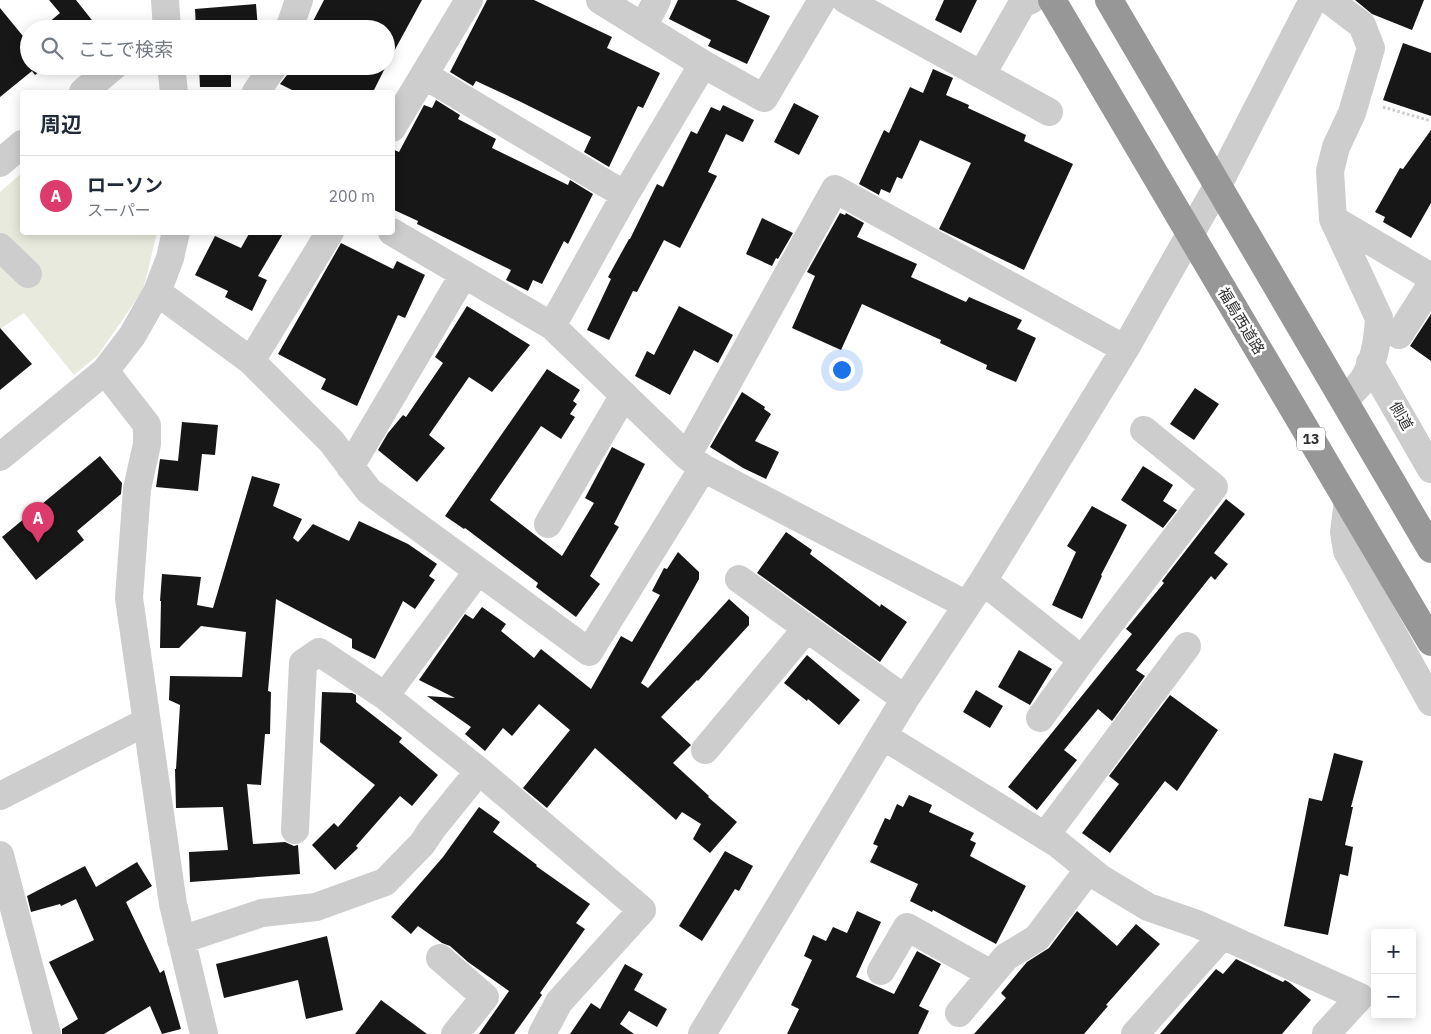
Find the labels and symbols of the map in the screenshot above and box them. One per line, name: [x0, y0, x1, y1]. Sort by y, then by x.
street label: 福島西道路: [1214, 284, 1269, 358]
your location: [829, 357, 855, 383]
street label: 側道: [1386, 398, 1417, 433]
road number: 13: [1297, 428, 1325, 450]
pin: A: [22, 502, 54, 543]

